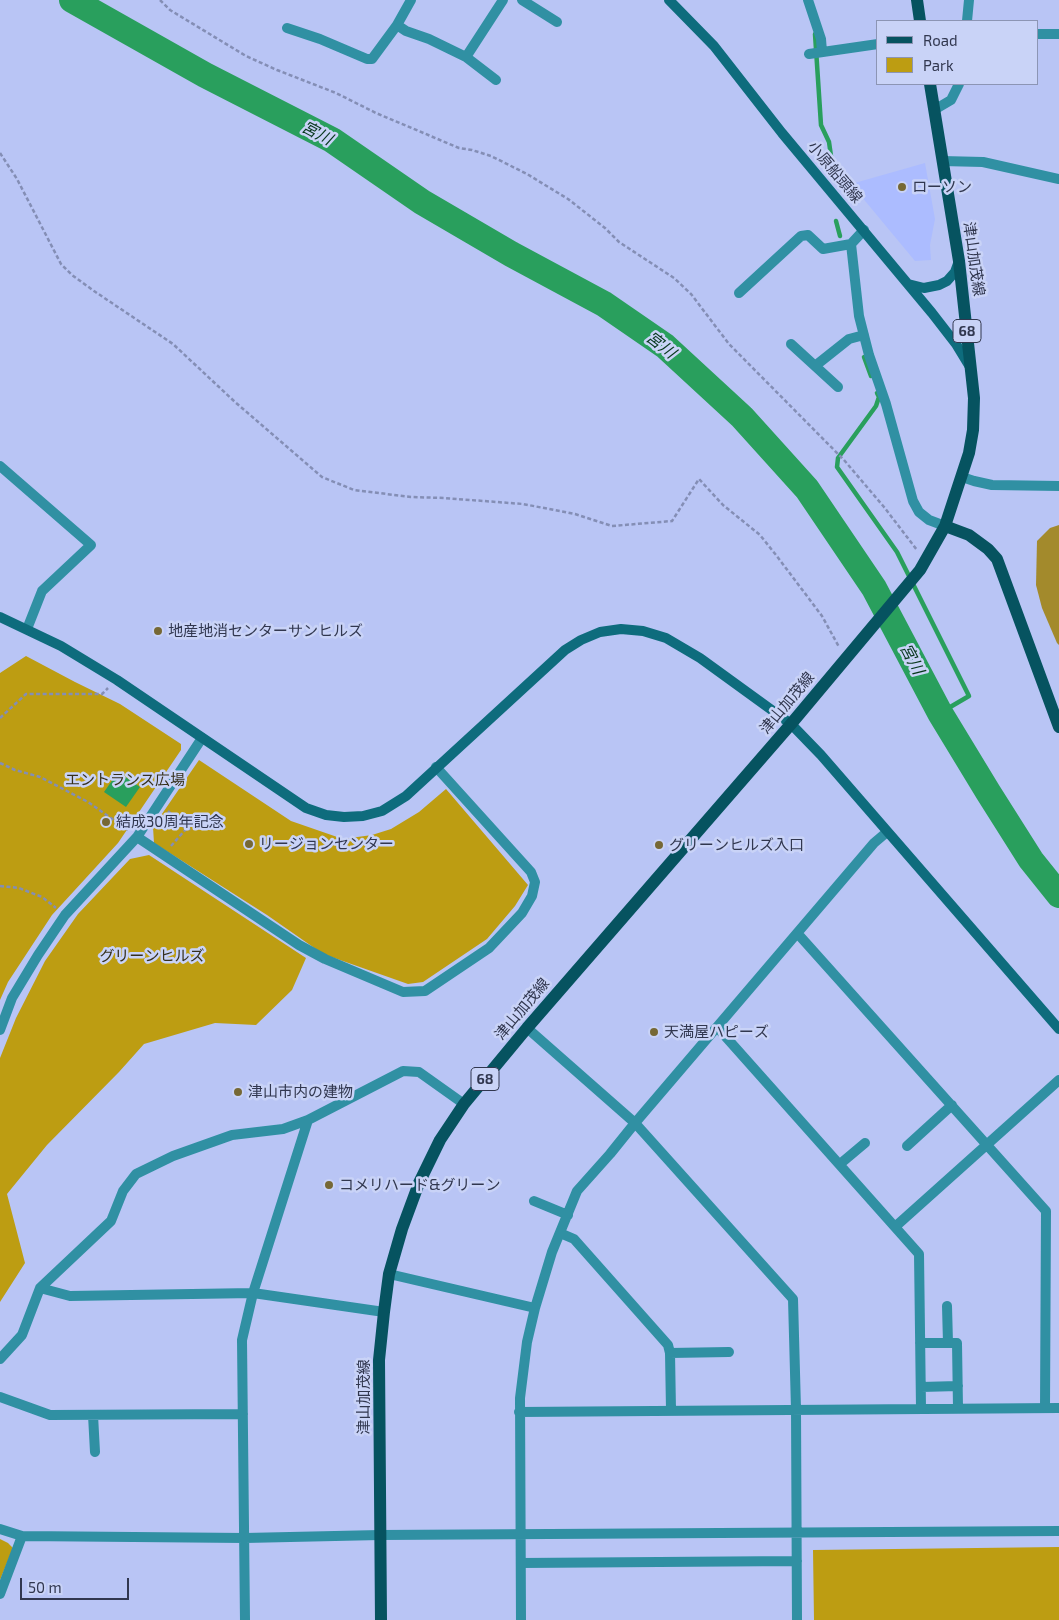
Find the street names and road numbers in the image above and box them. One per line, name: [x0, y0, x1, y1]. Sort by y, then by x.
street label: 小原船頭線: [804, 137, 866, 207]
street label: 津山加茂線: [960, 221, 988, 297]
road number: 68: [953, 320, 981, 342]
street label: 津山加茂線: [756, 668, 818, 738]
street label: 津山加茂線: [491, 974, 553, 1044]
road number: 68: [471, 1068, 499, 1090]
street label: 津山加茂線: [355, 1360, 373, 1434]

